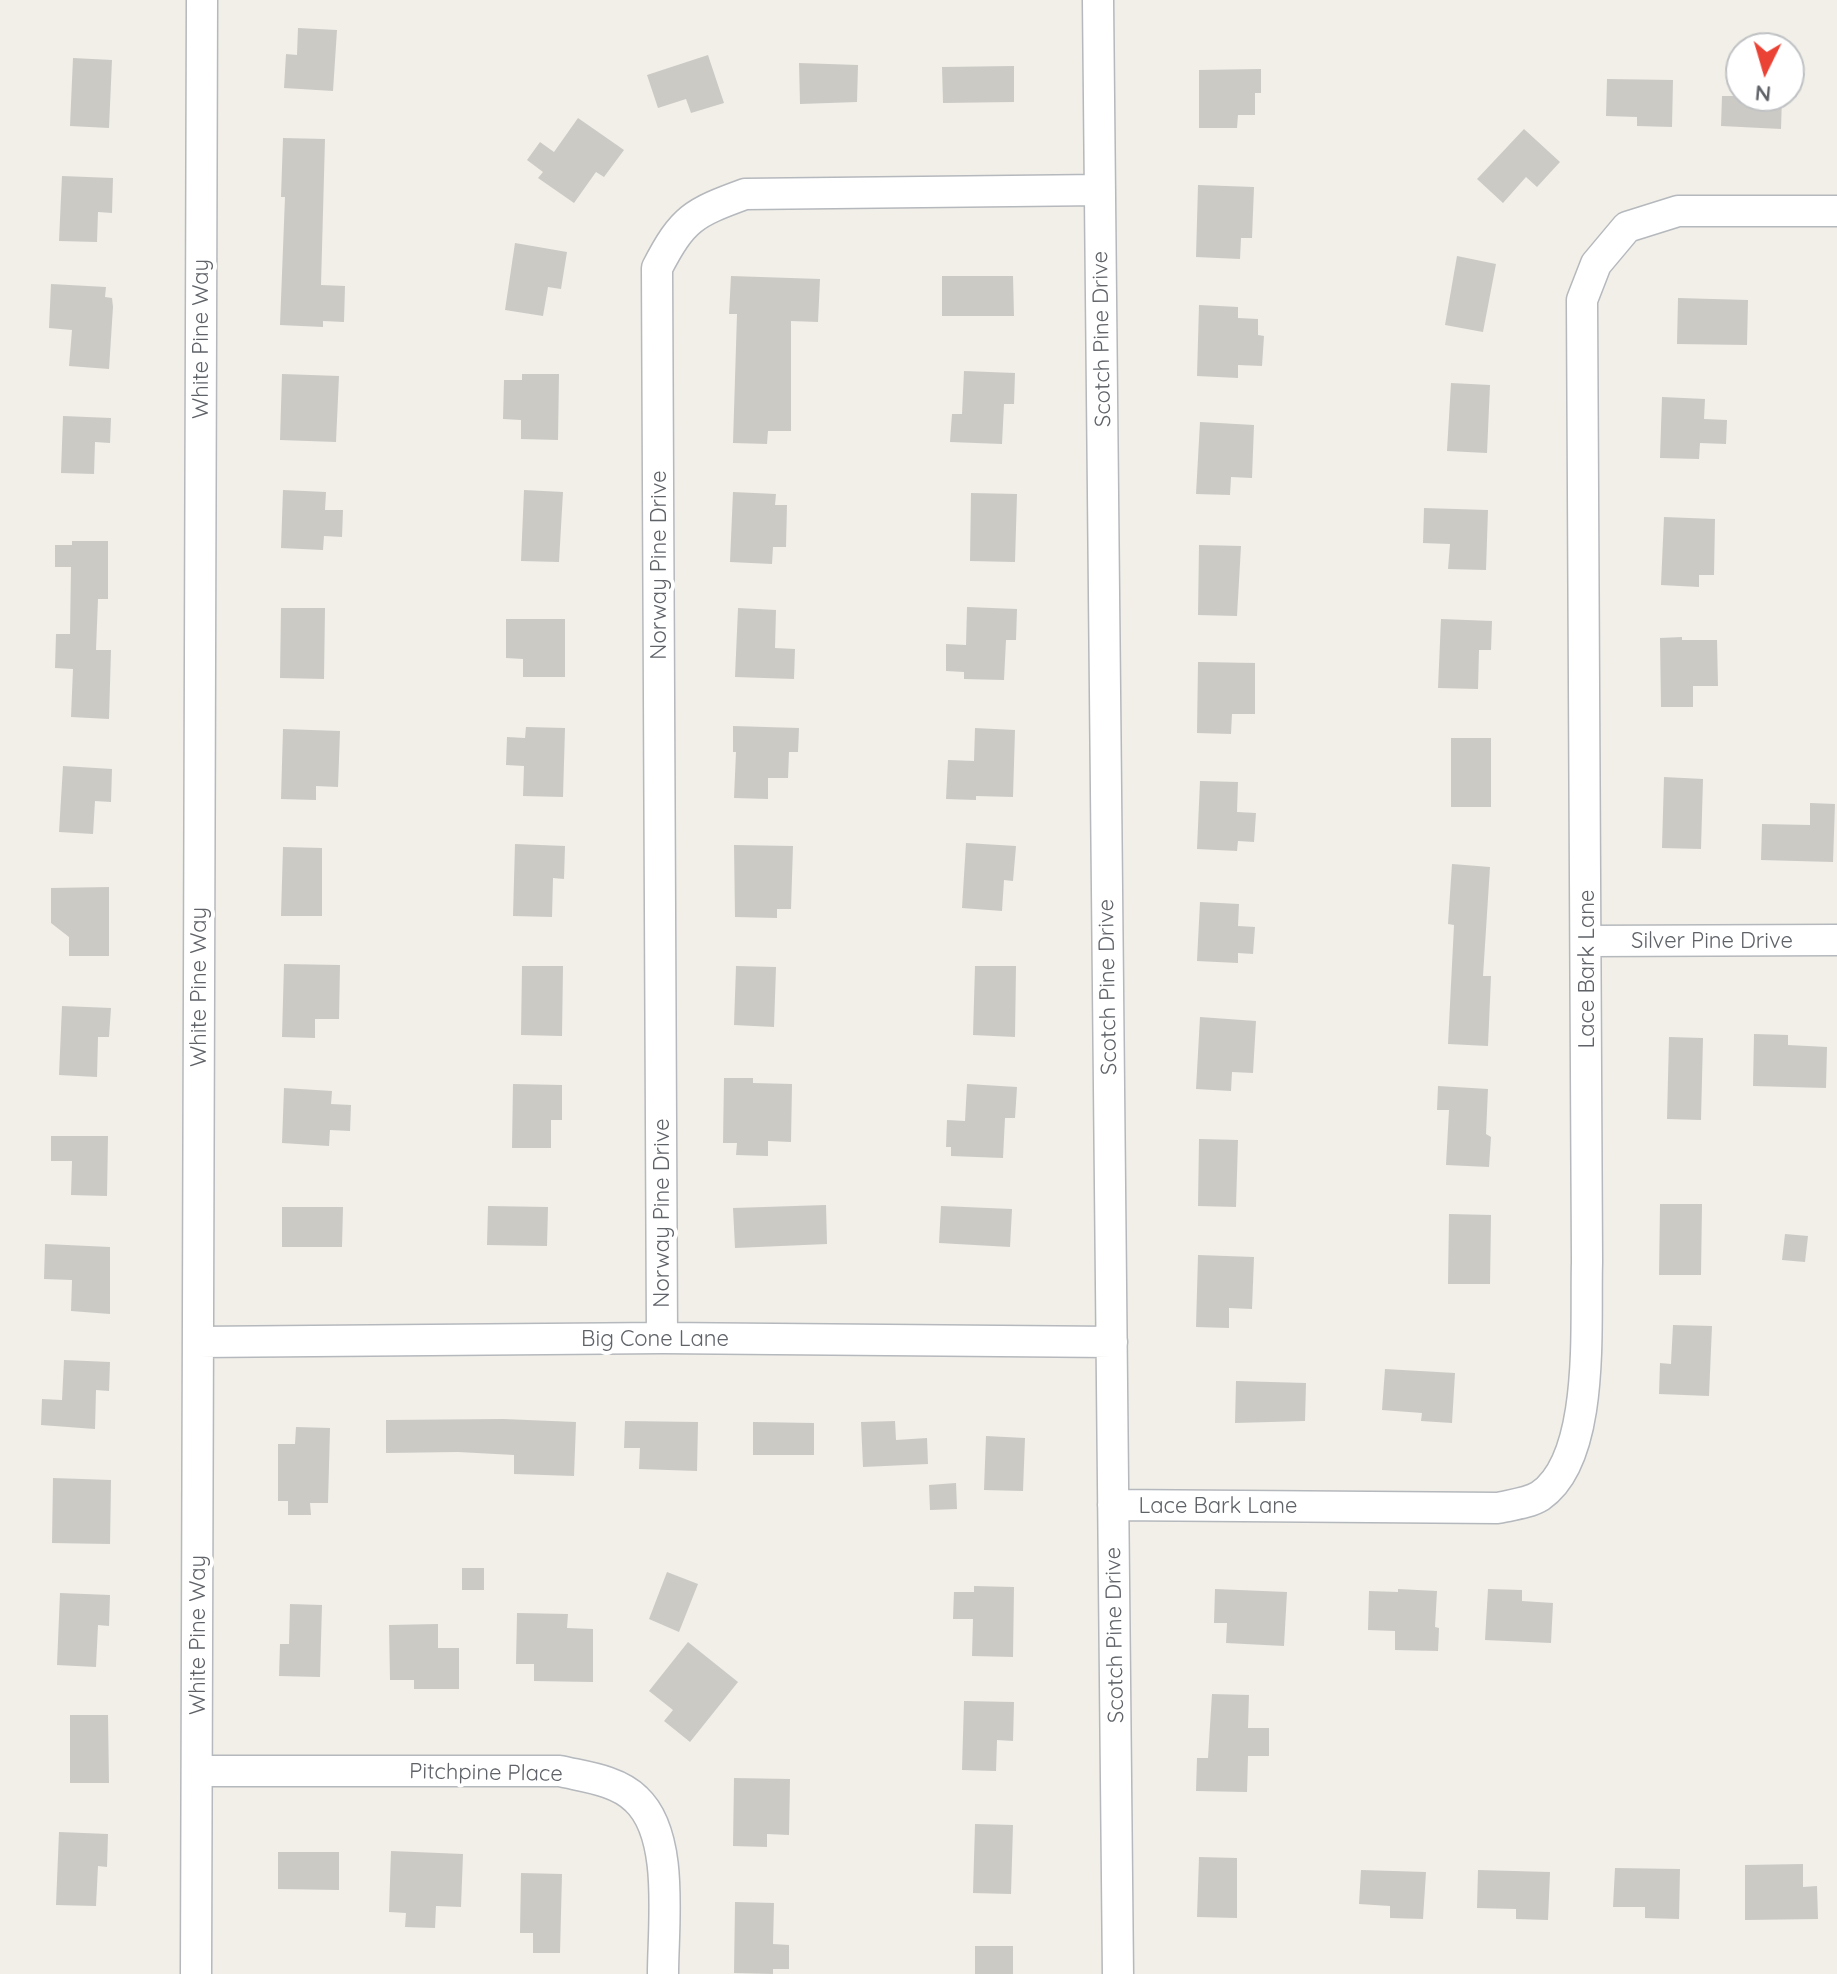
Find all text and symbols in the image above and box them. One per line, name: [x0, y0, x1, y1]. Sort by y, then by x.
north arrow: [1725, 32, 1805, 112]
text: N: [1754, 79, 1772, 109]
street label: Scotch Pine Drive: [1087, 251, 1117, 427]
street label: White Pine Way: [188, 259, 214, 419]
street label: Norway Pine Drive: [646, 470, 672, 660]
street label: Lace Bark Lane: [1574, 890, 1600, 1048]
street label: Scotch Pine Drive: [1093, 899, 1123, 1075]
street label: White Pine Way: [186, 907, 212, 1067]
street label: Silver Pine Drive: [1631, 928, 1793, 954]
street label: Norway Pine Drive: [649, 1118, 675, 1308]
street label: Big Cone Lane: [581, 1326, 729, 1352]
street label: Lace Bark Lane: [1139, 1493, 1297, 1519]
street label: Scotch Pine Drive: [1100, 1547, 1130, 1723]
street label: White Pine Way: [185, 1555, 211, 1715]
street label: Pitchpine Place: [409, 1758, 563, 1788]

